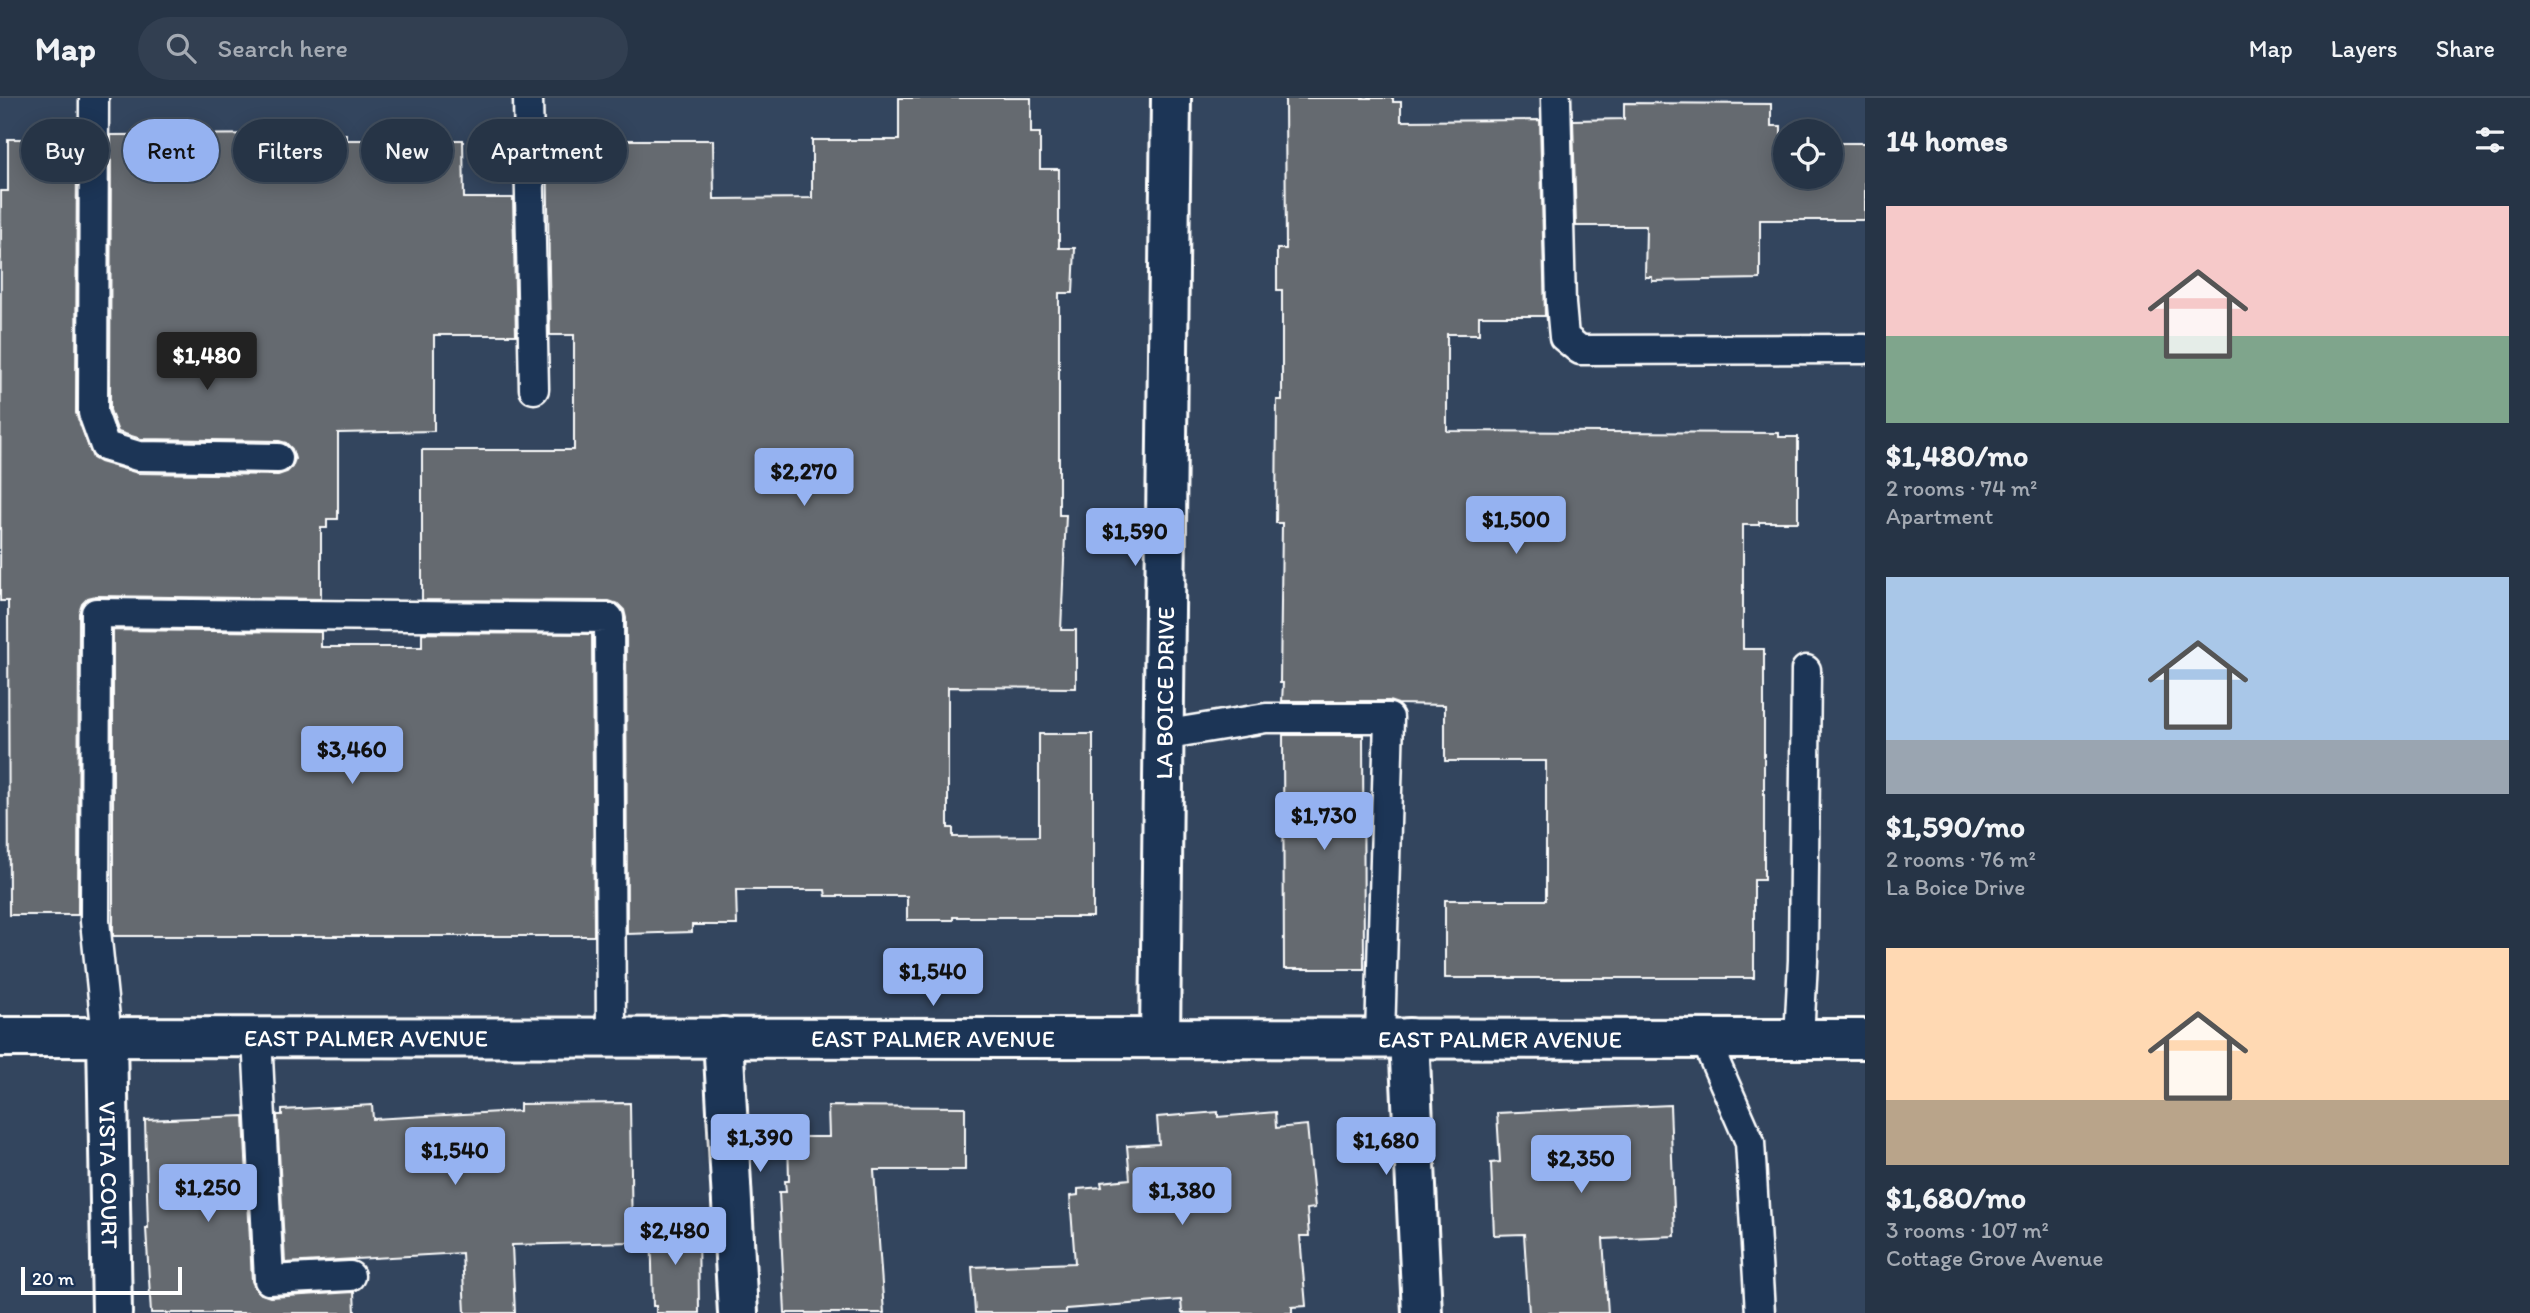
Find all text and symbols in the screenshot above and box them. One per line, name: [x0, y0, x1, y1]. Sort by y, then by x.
search box: [138, 17, 628, 80]
text: Map: [35, 29, 96, 68]
icon: search: [162, 29, 200, 67]
text: Search here: [218, 32, 348, 64]
text: Map: [2249, 34, 2293, 63]
text: Layers: [2331, 34, 2398, 63]
text: Share: [2436, 34, 2495, 63]
chip: Buy: [21, 119, 109, 182]
chip: Rent: [123, 119, 219, 182]
chip: Filters: [233, 119, 347, 182]
chip: New: [361, 119, 453, 182]
chip: Apartment: [467, 119, 627, 182]
map controls: [1773, 119, 1843, 189]
button: locate: [1773, 119, 1843, 189]
icon: filters: [2471, 121, 2509, 159]
text: 14 homes: [1886, 122, 2008, 159]
icon: home: [2135, 251, 2261, 377]
pin: $1,480: [150, 332, 264, 392]
text: $1,480: [173, 341, 241, 369]
text: $1,480/mo: [1886, 437, 2028, 474]
pin: $2,270: [747, 448, 861, 508]
text: $2,270: [771, 457, 837, 485]
text: 2 rooms · 74 m²: [1886, 474, 2038, 502]
pin: $1,500: [1459, 496, 1573, 556]
text: Apartment: [1886, 502, 1993, 530]
text: $1,500: [1482, 505, 1550, 533]
pin: $1,590: [1078, 508, 1192, 568]
text: $1,590: [1102, 517, 1168, 545]
street label: LA BOICE DRIVE: [1149, 606, 1180, 780]
icon: home: [2135, 622, 2261, 748]
pin: $3,460: [295, 726, 409, 786]
text: $3,460: [317, 735, 387, 763]
pin: $1,730: [1267, 792, 1381, 852]
text: $1,730: [1291, 801, 1357, 829]
text: $1,590/mo: [1886, 808, 2025, 845]
text: 2 rooms · 76 m²: [1886, 845, 2036, 873]
text: La Boice Drive: [1886, 873, 2025, 901]
pin: $1,540: [876, 948, 990, 1008]
text: $1,540: [899, 957, 967, 985]
icon: home: [2135, 993, 2261, 1119]
street label: EAST PALMER AVENUE: [244, 1023, 488, 1052]
street label: EAST PALMER AVENUE: [811, 1023, 1055, 1053]
street label: EAST PALMER AVENUE: [1378, 1024, 1622, 1053]
street label: VISTA COURT: [94, 1101, 125, 1250]
pin: $1,390: [703, 1114, 817, 1174]
pin: $1,680: [1329, 1118, 1443, 1177]
text: $1,390: [727, 1123, 793, 1151]
text: $1,680: [1353, 1126, 1419, 1154]
pin: $1,540: [398, 1128, 512, 1187]
text: $1,540: [421, 1136, 489, 1164]
pin: $2,350: [1524, 1136, 1638, 1195]
text: $2,350: [1547, 1144, 1615, 1172]
pin: $1,250: [151, 1164, 265, 1224]
pin: $1,380: [1125, 1168, 1239, 1227]
text: $1,250: [175, 1173, 241, 1201]
text: $1,380: [1148, 1176, 1216, 1204]
text: $1,680/mo: [1886, 1179, 2026, 1216]
pin: $2,480: [618, 1208, 732, 1267]
text: $2,480: [640, 1216, 710, 1244]
text: 3 rooms · 107 m²: [1886, 1216, 2049, 1244]
text: Cottage Grove Avenue: [1886, 1244, 2103, 1272]
scale bar: [21, 1264, 182, 1296]
text: 20 m: [32, 1267, 74, 1290]

